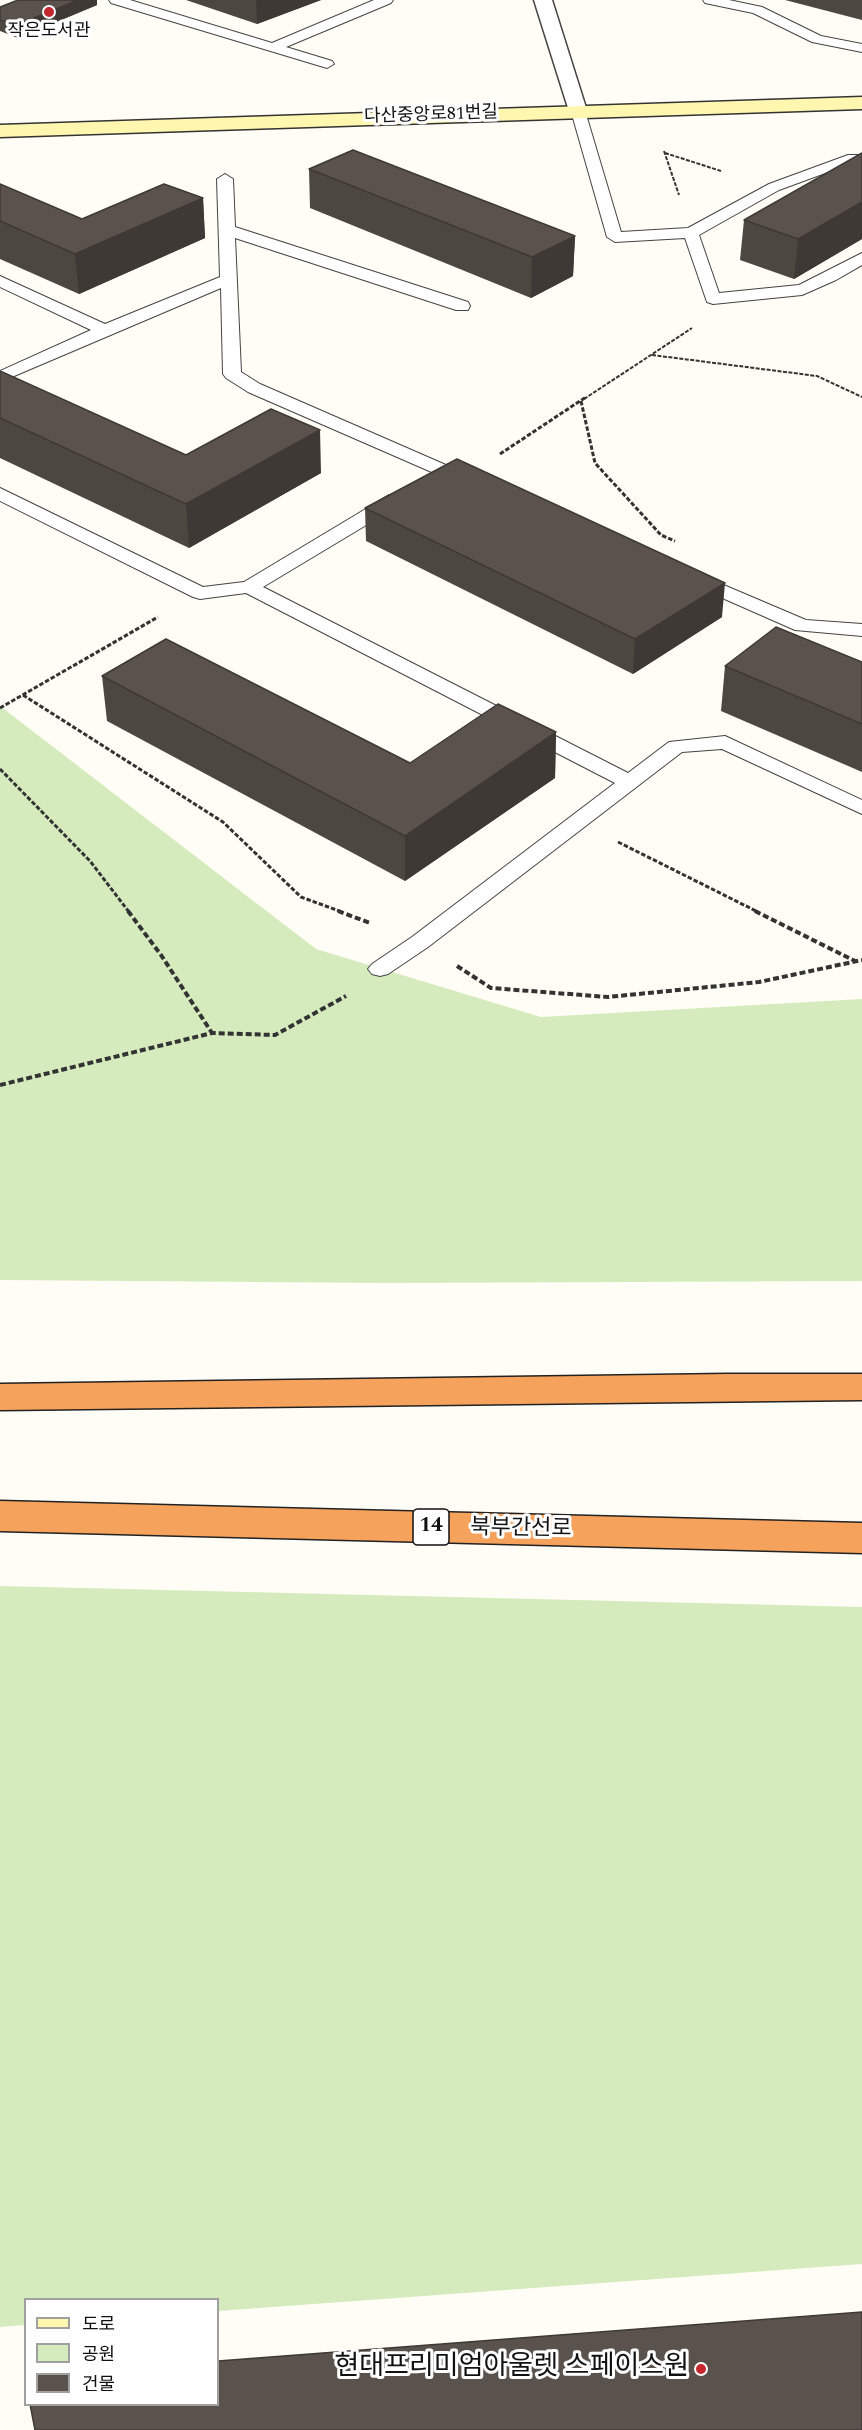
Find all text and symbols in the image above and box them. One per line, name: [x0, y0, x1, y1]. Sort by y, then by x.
marker: 작은도서관: [42, 5, 56, 19]
place label: 작은도서관: [8, 21, 90, 43]
street label: 다산중앙로81번길: [364, 103, 498, 129]
road number: 14: [413, 1509, 449, 1545]
street label: 북부간선로: [470, 1516, 572, 1544]
legend: [24, 2298, 219, 2406]
text: 도로: [82, 2311, 115, 2338]
text: 공원: [82, 2341, 115, 2368]
place label: 현대프리미엄아울렛 스페이스원: [334, 2353, 689, 2385]
marker: 현대프리미엄아울렛 스페이스원: [694, 2362, 708, 2376]
text: 건물: [82, 2371, 115, 2398]

